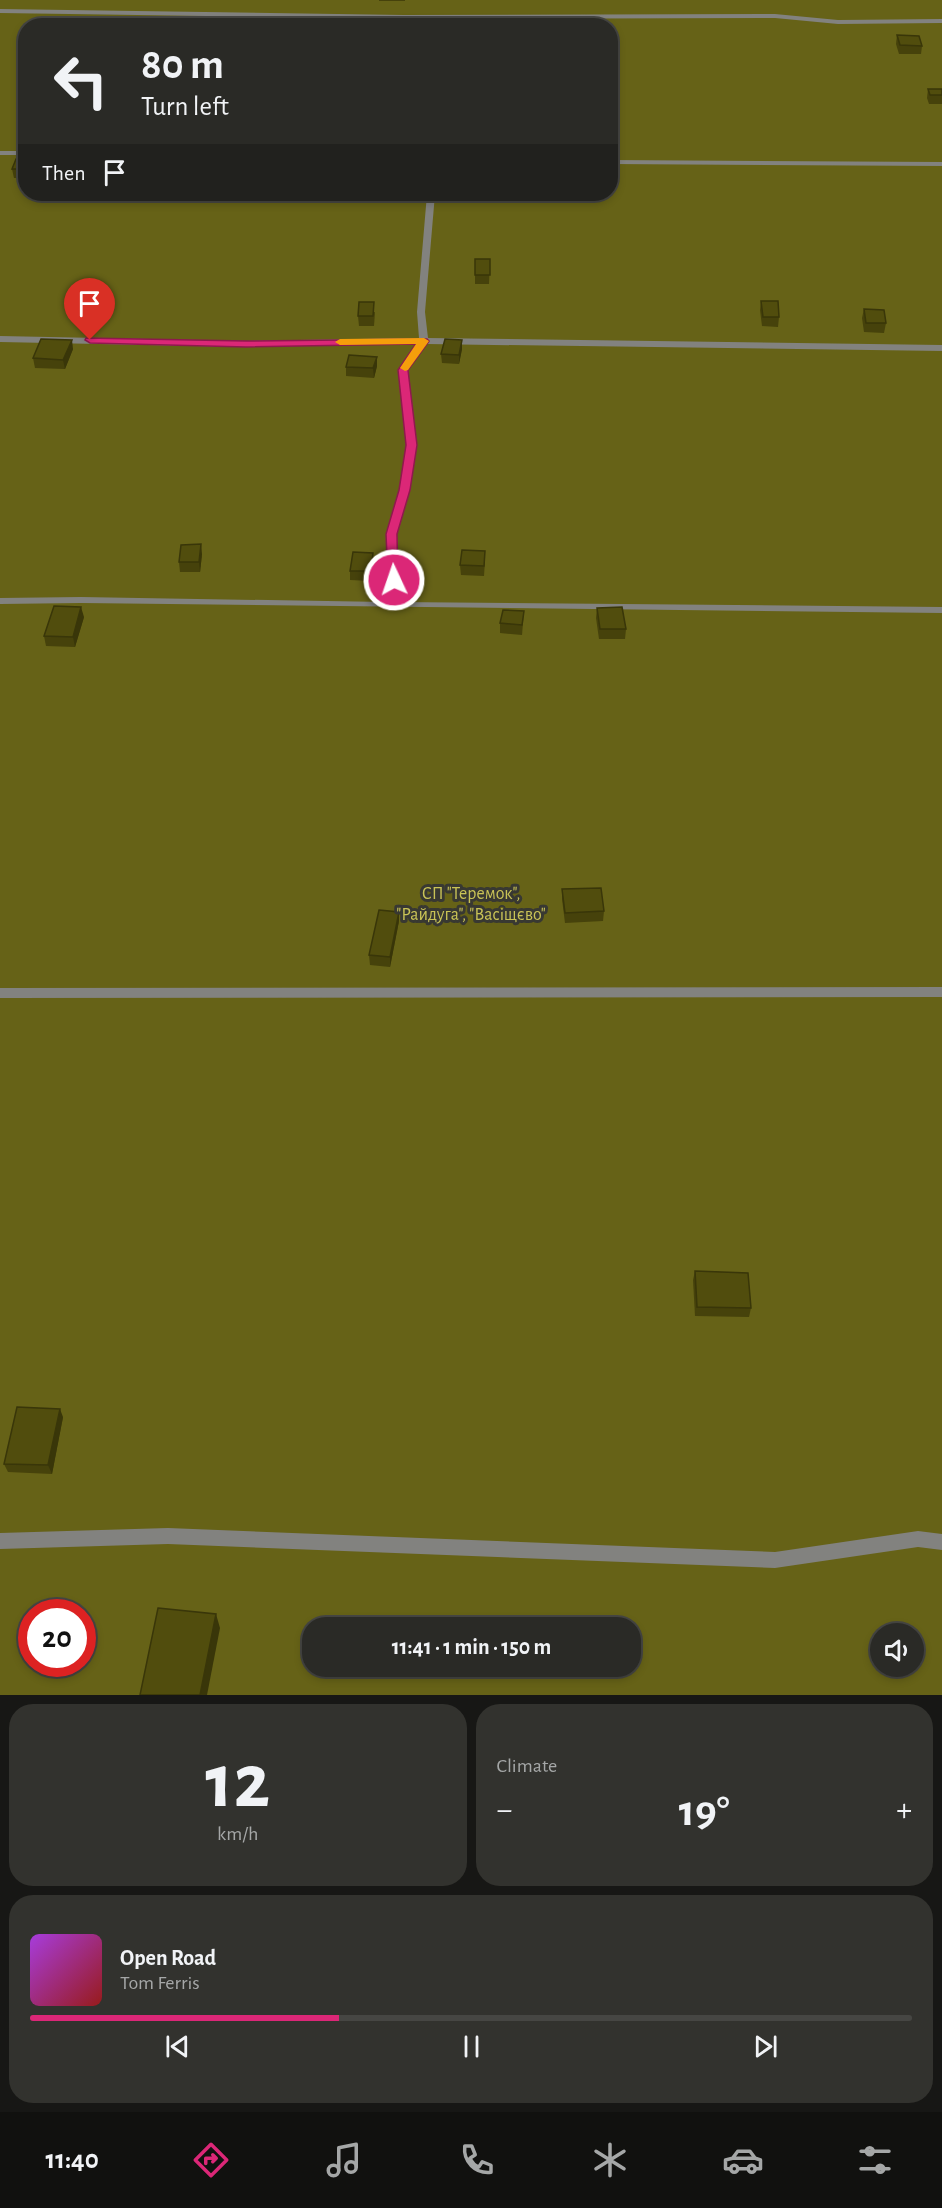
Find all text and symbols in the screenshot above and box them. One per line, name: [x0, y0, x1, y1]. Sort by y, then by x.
icon: left: [42, 42, 120, 120]
text: 80 m: [141, 44, 224, 86]
text: Turn left: [141, 93, 229, 120]
icon: arrive: [98, 156, 131, 189]
text: Then: [42, 162, 86, 184]
pin: [64, 278, 115, 340]
icon: arrive: [73, 287, 106, 320]
position arrow: [362, 548, 426, 612]
park label: СП "Теремок", "Райдуга", "Васіщєво": [396, 885, 546, 924]
speed limit sign: 20: [18, 1599, 96, 1677]
map controls: [870, 1623, 924, 1677]
button: sound: [870, 1623, 924, 1677]
text: 11:41 · 1 min · 150 m: [392, 1636, 551, 1658]
text: 12: [205, 1744, 270, 1822]
text: Climate: [497, 1756, 557, 1776]
text: 19°: [679, 1789, 730, 1834]
text: −: [497, 1794, 512, 1827]
text: +: [896, 1794, 912, 1827]
text: km/h: [217, 1824, 258, 1844]
text: Open Road: [120, 1947, 216, 1969]
text: Tom Ferris: [120, 1973, 200, 1993]
icon: previous: [161, 2030, 194, 2063]
icon: pause: [455, 2030, 488, 2063]
icon: next: [749, 2030, 782, 2063]
icon: directions: [190, 2139, 232, 2181]
icon: music: [323, 2139, 365, 2181]
icon: phone: [456, 2139, 498, 2181]
icon: climate: [589, 2139, 631, 2181]
icon: car: [722, 2139, 764, 2181]
icon: filters: [854, 2139, 896, 2181]
text: 11:40: [45, 2146, 99, 2173]

